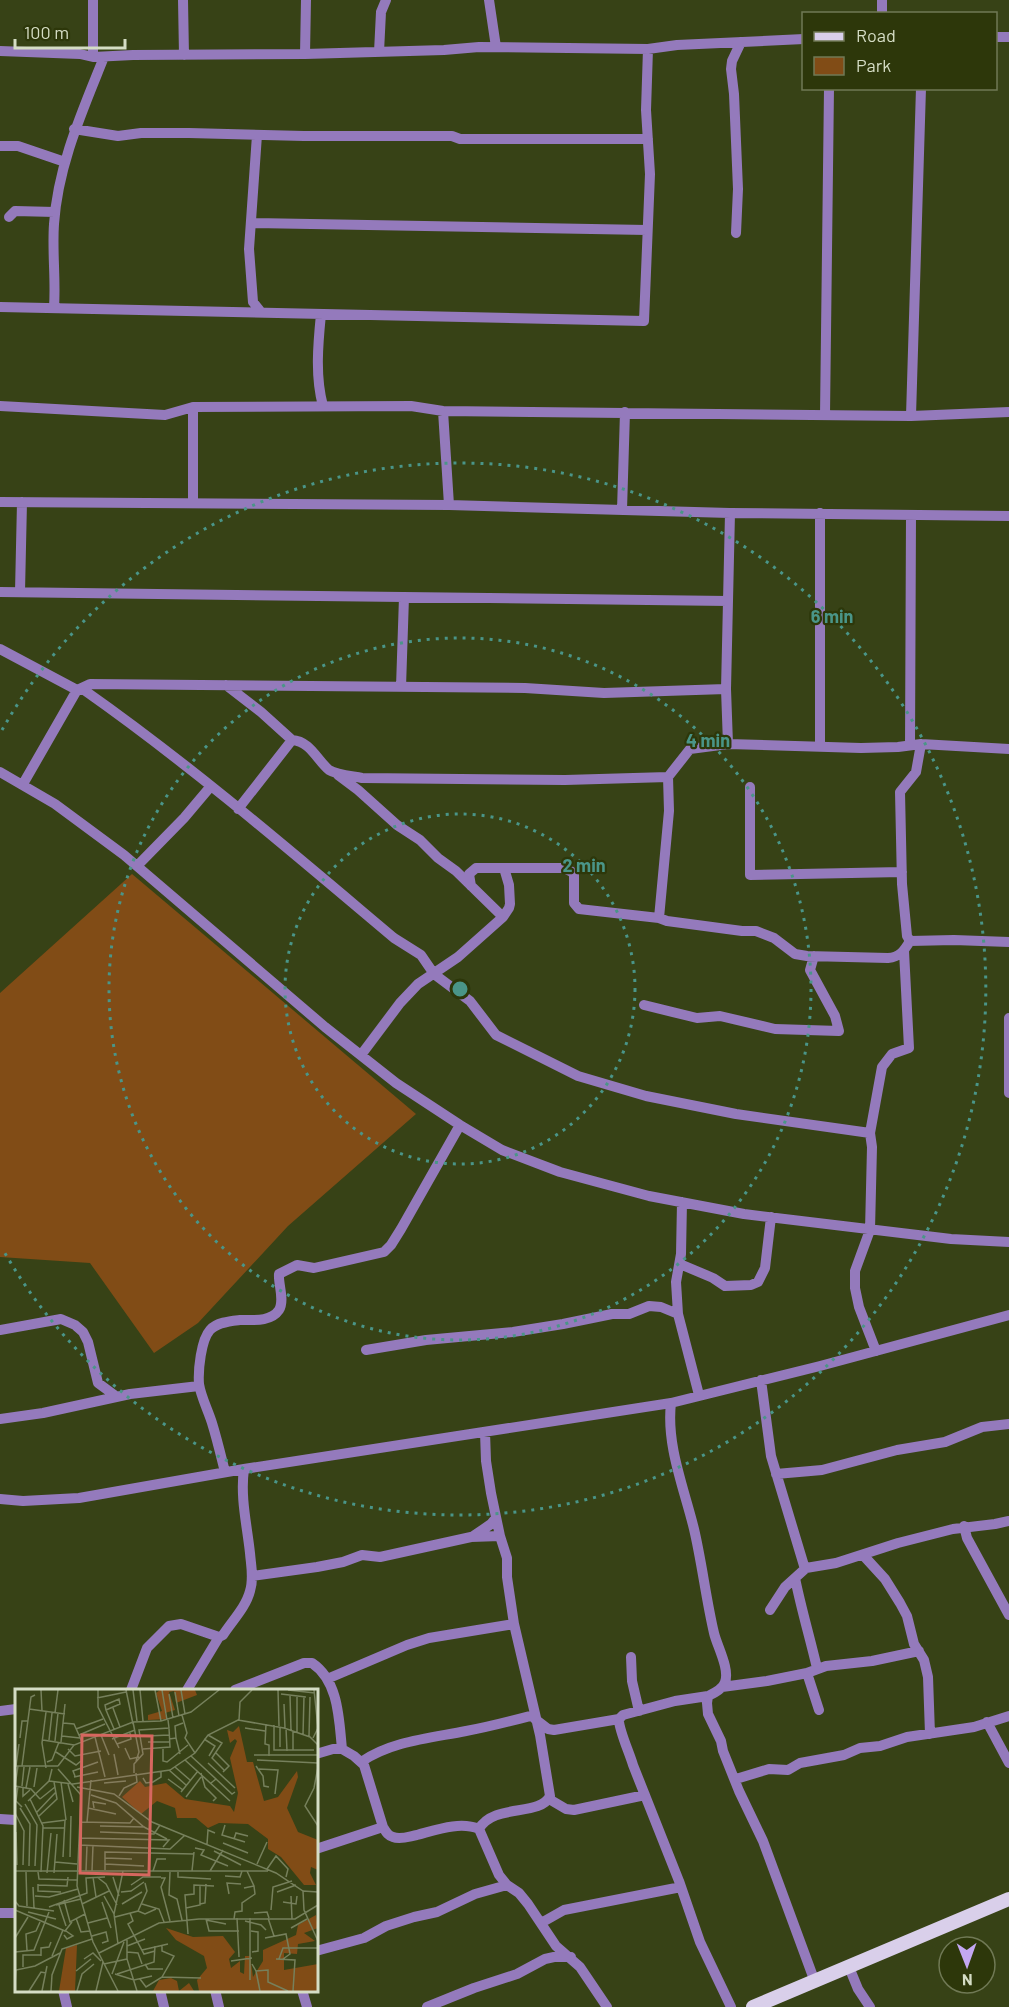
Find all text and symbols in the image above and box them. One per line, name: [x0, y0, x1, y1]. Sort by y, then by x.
scale bar: [15, 12, 124, 50]
legend: [802, 12, 997, 90]
text: 100 m: [24, 21, 69, 43]
text: Road: [856, 24, 896, 46]
text: Park: [856, 54, 891, 76]
text: 6 min: [811, 605, 853, 627]
text: 4 min: [686, 729, 730, 751]
text: 2 min: [562, 854, 606, 876]
centre of rings: [450, 979, 470, 999]
inset map: [15, 1689, 318, 1992]
north arrow: [937, 1935, 997, 1995]
text: N: [962, 1971, 973, 1990]

